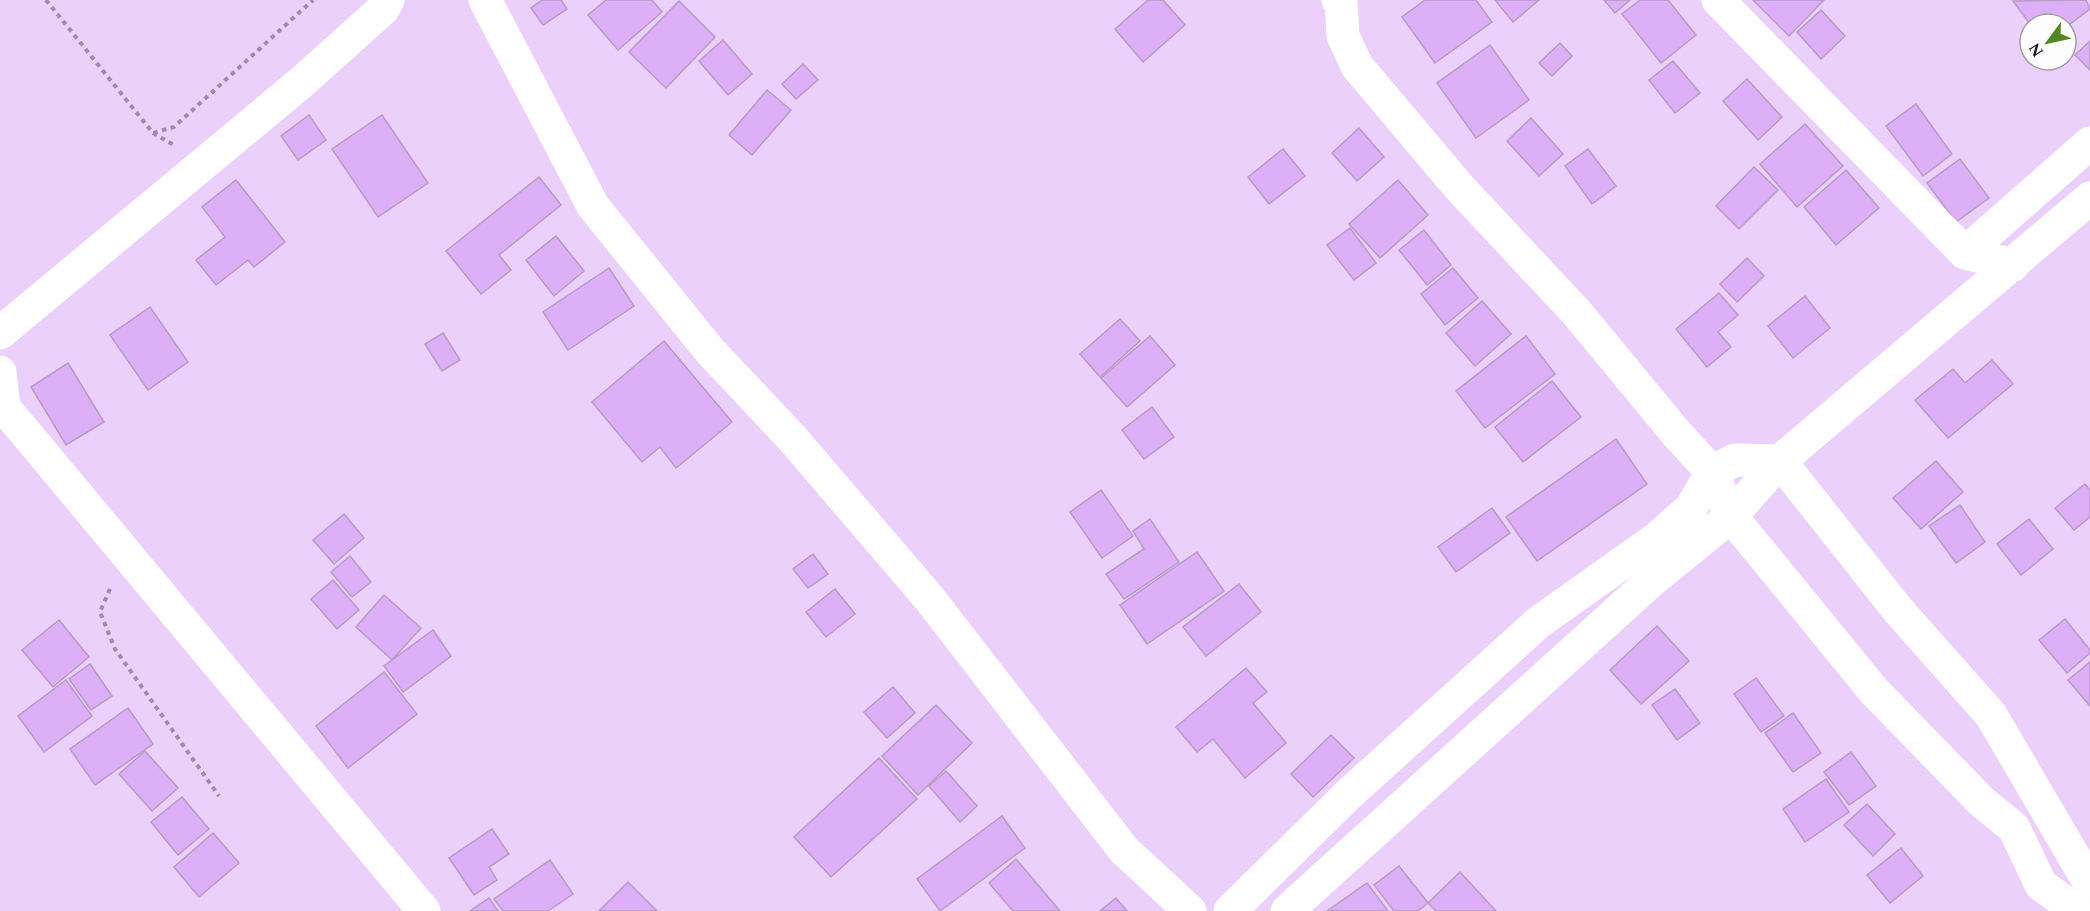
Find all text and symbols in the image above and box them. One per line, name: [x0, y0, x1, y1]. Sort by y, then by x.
north arrow: [2018, 12, 2078, 72]
text: N: [2023, 38, 2050, 62]

